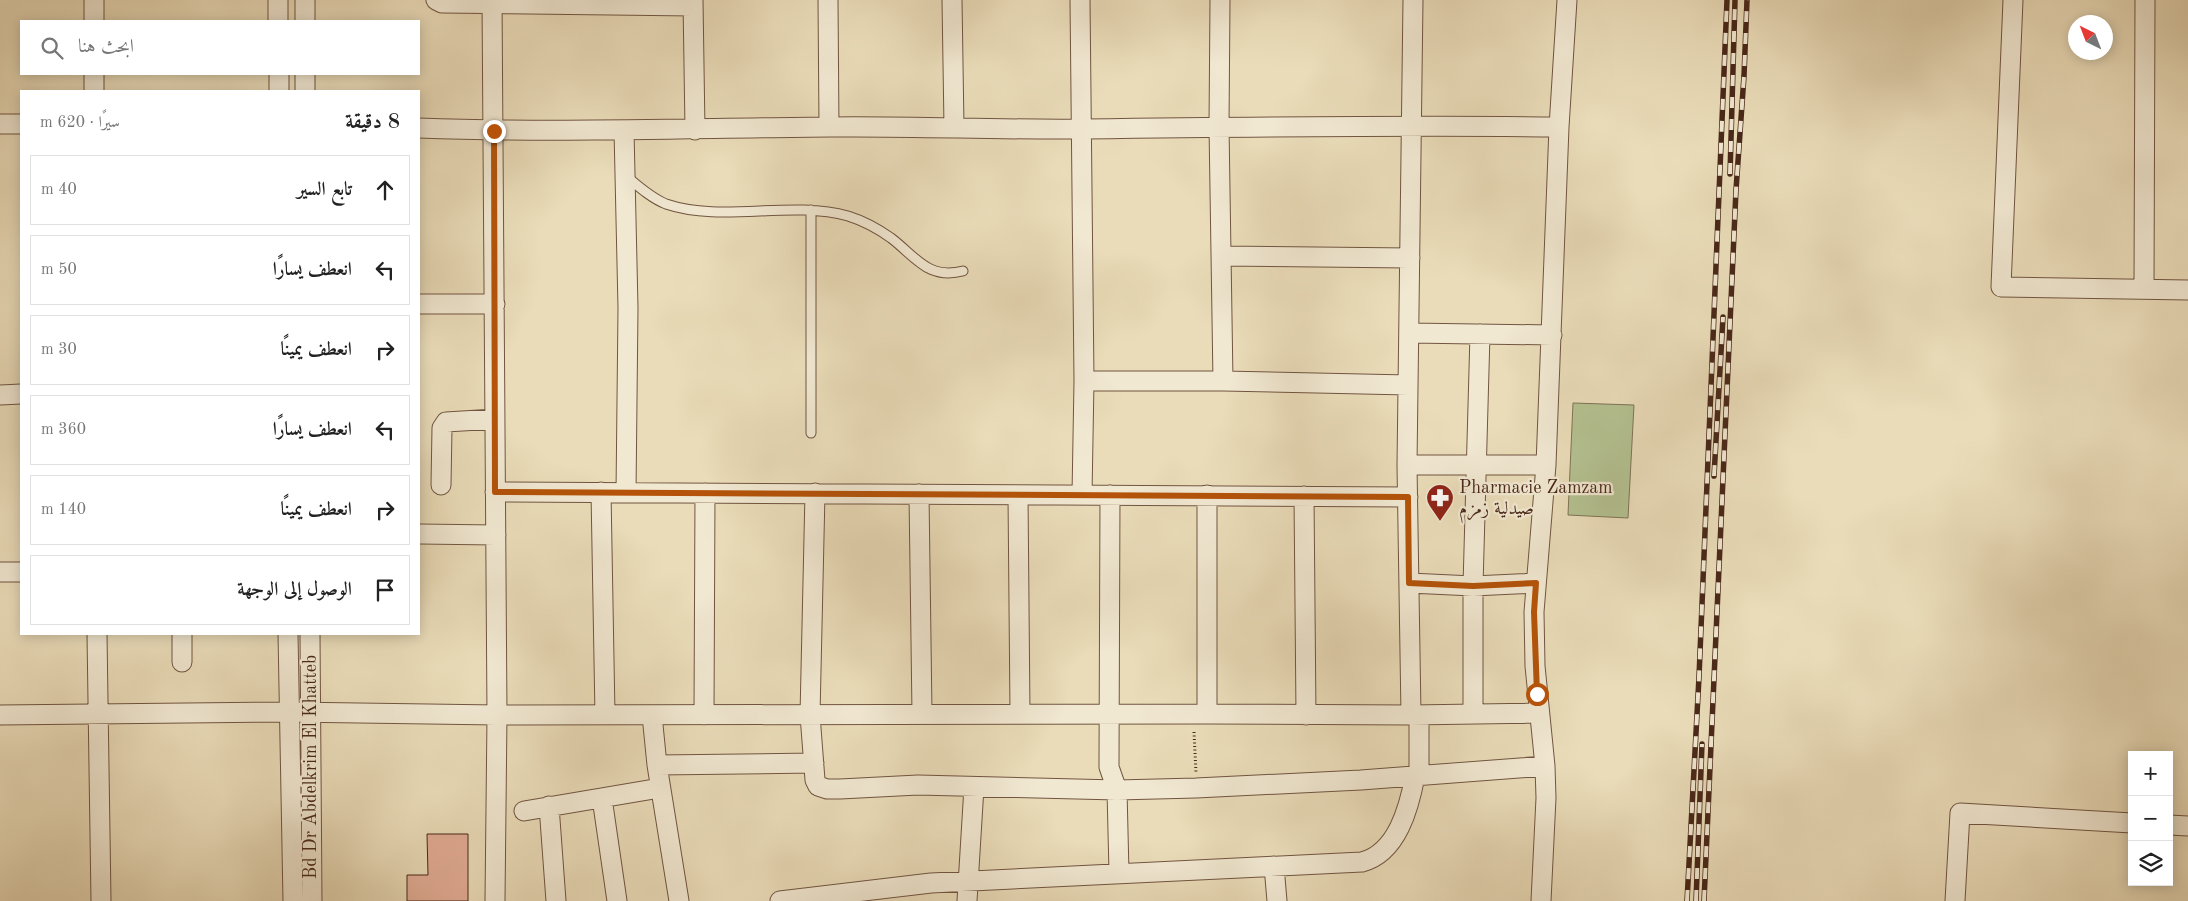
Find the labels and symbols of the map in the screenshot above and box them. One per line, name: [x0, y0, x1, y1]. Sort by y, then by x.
north arrow: [2068, 15, 2113, 60]
route end: [483, 120, 506, 143]
place label: Pharmacie Zamzam صيدلية زمزم: [1459, 479, 1613, 524]
pharmacy icon: Pharmacie Zamzam صيدلية زمزم: [1425, 483, 1455, 522]
street label: Bd Dr Abdelkrim El Khatteb: [302, 655, 320, 879]
route start: [1526, 683, 1549, 706]

